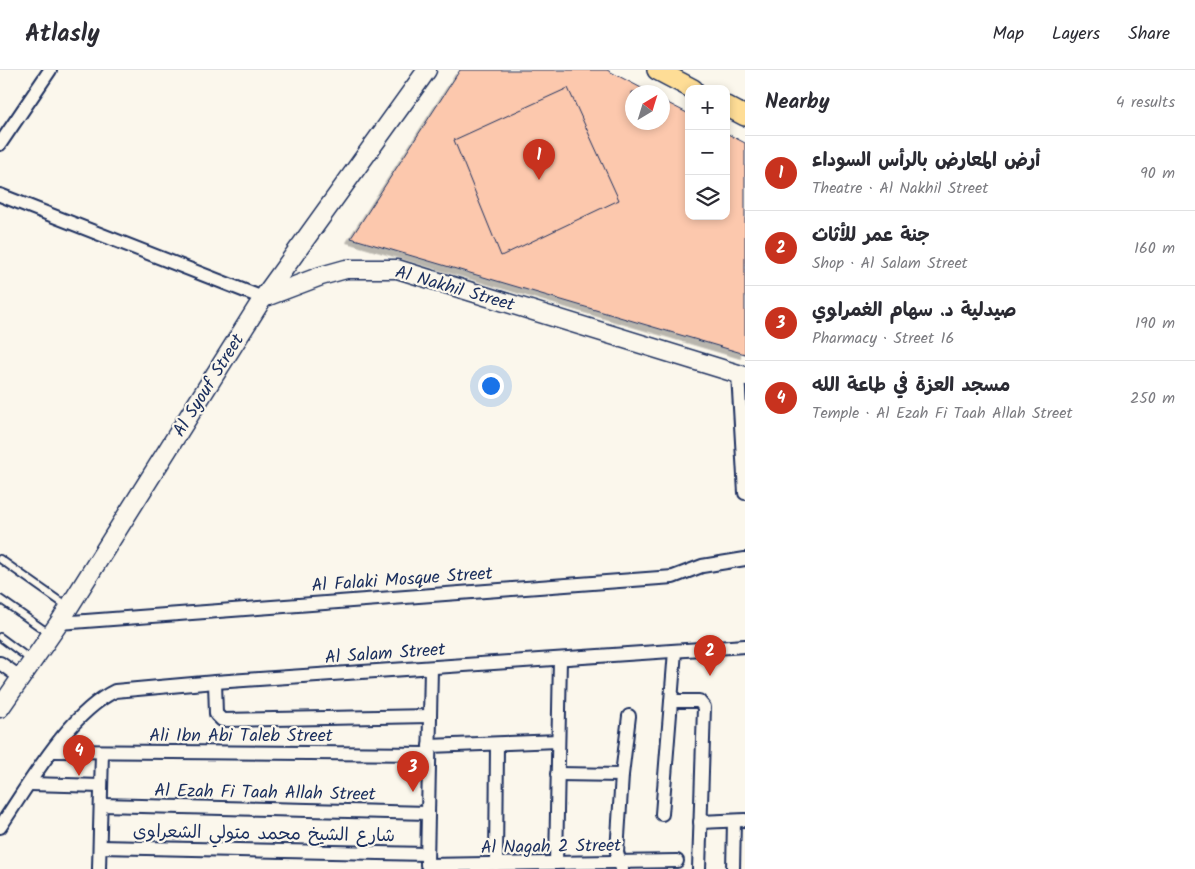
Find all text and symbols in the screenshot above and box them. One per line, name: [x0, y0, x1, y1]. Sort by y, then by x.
text: Atlasly: [25, 15, 100, 54]
text: Map: [993, 20, 1024, 49]
text: Layers: [1052, 20, 1100, 49]
text: Share: [1128, 20, 1170, 49]
north arrow: [625, 85, 670, 130]
map controls: [685, 85, 730, 220]
button: +: [685, 85, 730, 130]
text: Nearby: [765, 86, 830, 119]
text: 4 results: [1116, 90, 1175, 115]
button: −: [685, 130, 730, 175]
pin: 1: [523, 139, 555, 180]
text: أرض المعارض بالرأس السوداء: [812, 146, 1040, 176]
text: 1: [779, 161, 783, 186]
text: 90 m: [1140, 161, 1175, 186]
button: layers: [685, 175, 730, 220]
text: Theatre · Al Nakhil Street: [812, 176, 988, 201]
text: جنة عمر للأثاث: [812, 221, 930, 251]
text: 2: [776, 236, 786, 261]
text: 160 m: [1134, 236, 1175, 261]
text: Shop · Al Salam Street: [812, 251, 968, 276]
street label: Al Nakhil Street: [392, 259, 519, 321]
text: صيدلية د. سهام الغمراوي: [812, 296, 1016, 326]
text: 3: [777, 311, 785, 336]
text: 190 m: [1135, 311, 1175, 336]
text: Pharmacy · Street 16: [812, 326, 954, 351]
street label: Al Syouf Street: [166, 328, 253, 443]
text: مسجد العزة في طاعة الله: [812, 371, 1010, 401]
your location: [478, 373, 504, 399]
text: 4: [777, 386, 785, 411]
text: 250 m: [1130, 386, 1175, 411]
text: Temple · Al Ezah Fi Taah Allah Street: [812, 401, 1073, 426]
street label: Al Falaki Mosque Street: [311, 560, 495, 601]
pin: 2: [694, 635, 726, 676]
street label: Al Salam Street: [324, 636, 447, 673]
street label: Ali Ibn Abi Taleb Street: [149, 722, 334, 751]
pin: 4: [63, 735, 95, 776]
pin: 3: [397, 751, 429, 792]
street label: Al Ezah Fi Taah Allah Street: [154, 777, 377, 810]
street label: شارع الشيخ محمد متولي الشعراوى: [133, 818, 395, 851]
street label: Al Nagah 2 Street: [481, 832, 622, 863]

